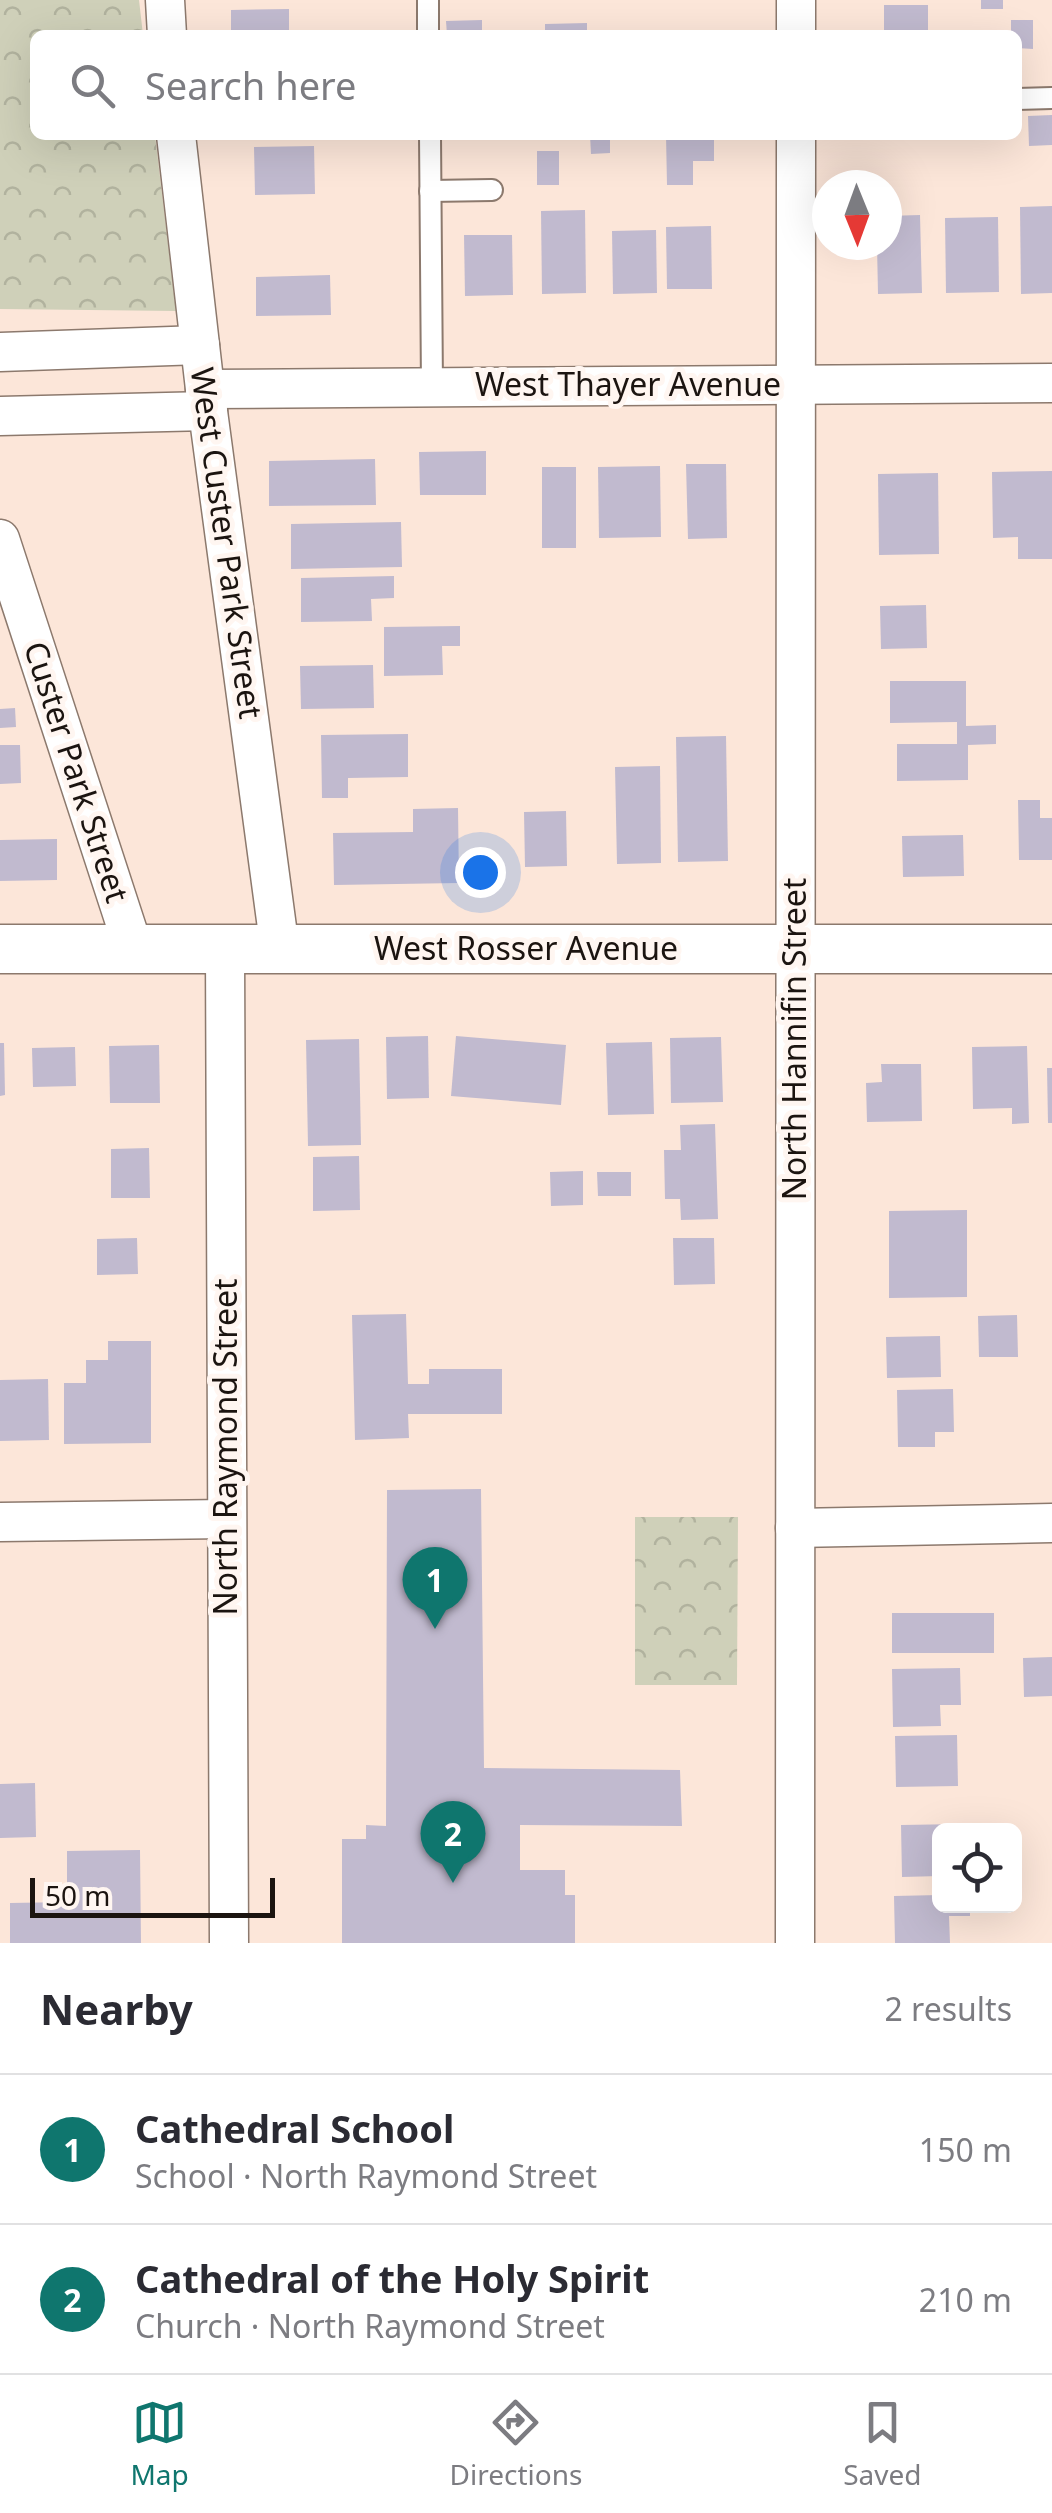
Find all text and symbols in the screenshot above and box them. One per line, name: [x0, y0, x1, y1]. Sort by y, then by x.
search box: [30, 30, 1022, 140]
icon: search: [65, 58, 120, 113]
text: Search here: [145, 59, 356, 111]
north arrow: [812, 170, 902, 260]
street label: West Thayer Avenue: [475, 362, 781, 405]
street label: West Custer Park Street: [182, 364, 273, 721]
street label: Custer Park Street: [15, 636, 140, 907]
your location: [455, 847, 506, 898]
street label: North Hannifin Street: [772, 878, 815, 1200]
street label: West Rosser Avenue: [374, 926, 678, 969]
street label: North Raymond Street: [203, 1278, 246, 1616]
pin: 1: [402, 1546, 468, 1629]
pin: 2: [420, 1800, 486, 1883]
map controls: [932, 1823, 1022, 1913]
button: locate: [932, 1823, 1022, 1913]
scale bar: [30, 1873, 275, 1918]
text: 50 m: [45, 1876, 111, 1914]
text: Nearby: [40, 1980, 193, 2037]
text: 2 results: [885, 1987, 1012, 2030]
text: Cathedral School: [135, 2102, 454, 2154]
text: 1: [63, 2128, 82, 2171]
text: 150 m: [919, 2128, 1012, 2171]
text: School · North Raymond Street: [135, 2154, 597, 2197]
text: Cathedral of the Holy Spirit: [135, 2252, 649, 2304]
text: 2: [63, 2278, 82, 2321]
text: 210 m: [919, 2278, 1012, 2321]
text: Church · North Raymond Street: [135, 2304, 605, 2347]
tab: Map: [130, 2395, 189, 2493]
tab: Directions: [450, 2395, 582, 2493]
tab: Saved: [843, 2395, 922, 2493]

